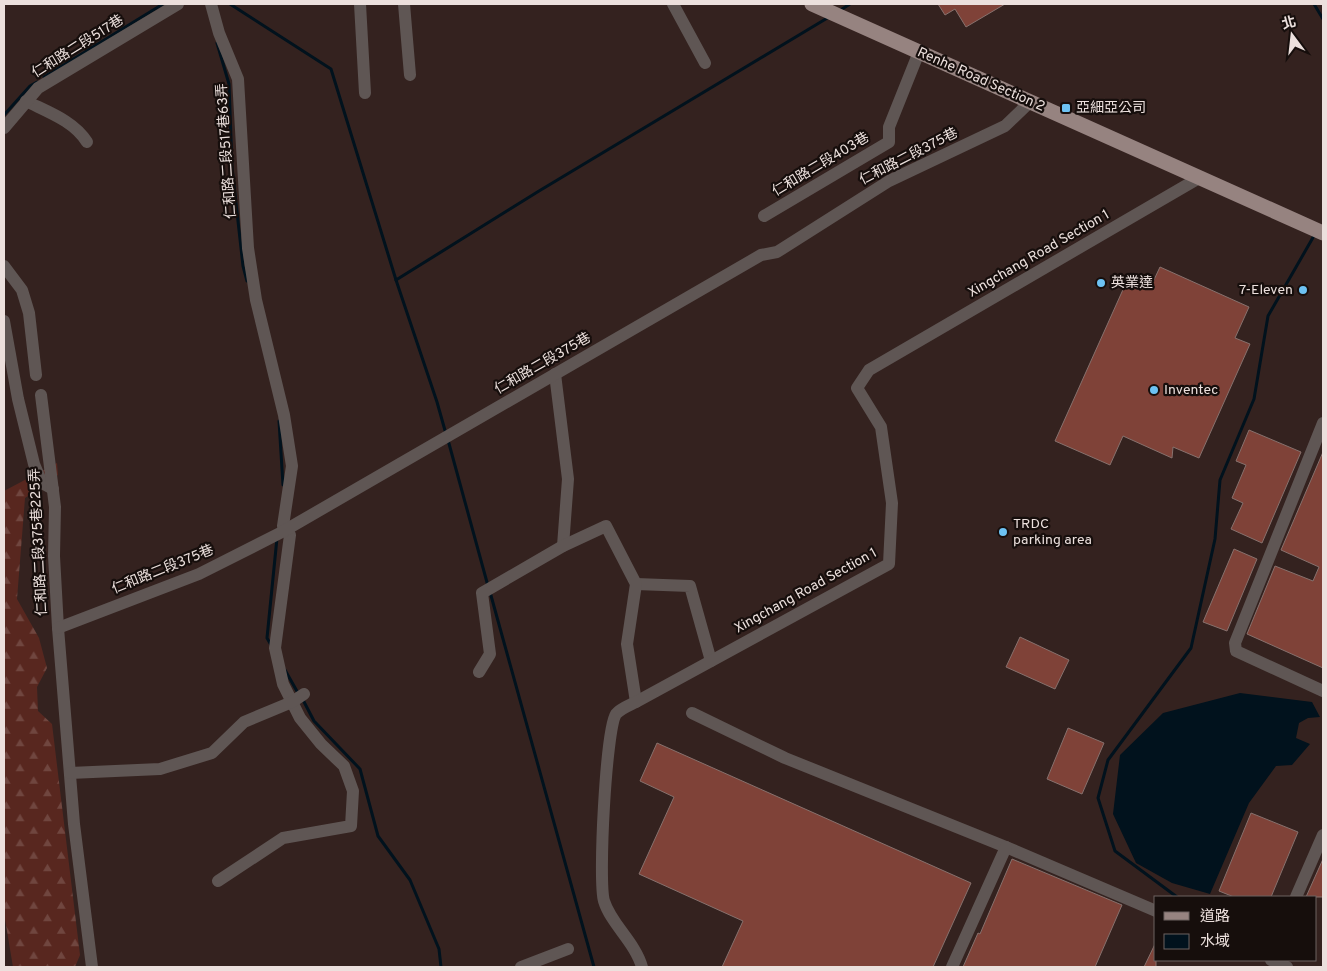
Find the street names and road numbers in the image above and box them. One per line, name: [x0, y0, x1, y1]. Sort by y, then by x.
street label: 仁和路二段517巷: [29, 12, 127, 82]
street label: Renhe Road Section 2: [915, 44, 1047, 116]
street label: 仁和路二段517巷63弄: [214, 83, 240, 219]
street label: 仁和路二段375巷: [857, 125, 961, 189]
street label: 仁和路二段403巷: [769, 129, 873, 201]
street label: Xingchang Road Section 1: [965, 206, 1113, 302]
street label: 仁和路二段375巷: [492, 330, 594, 398]
street label: 仁和路二段375巷225弄: [27, 468, 51, 616]
street label: 仁和路二段375巷: [110, 542, 216, 598]
street label: Xingchang Road Section 1: [732, 545, 880, 637]

